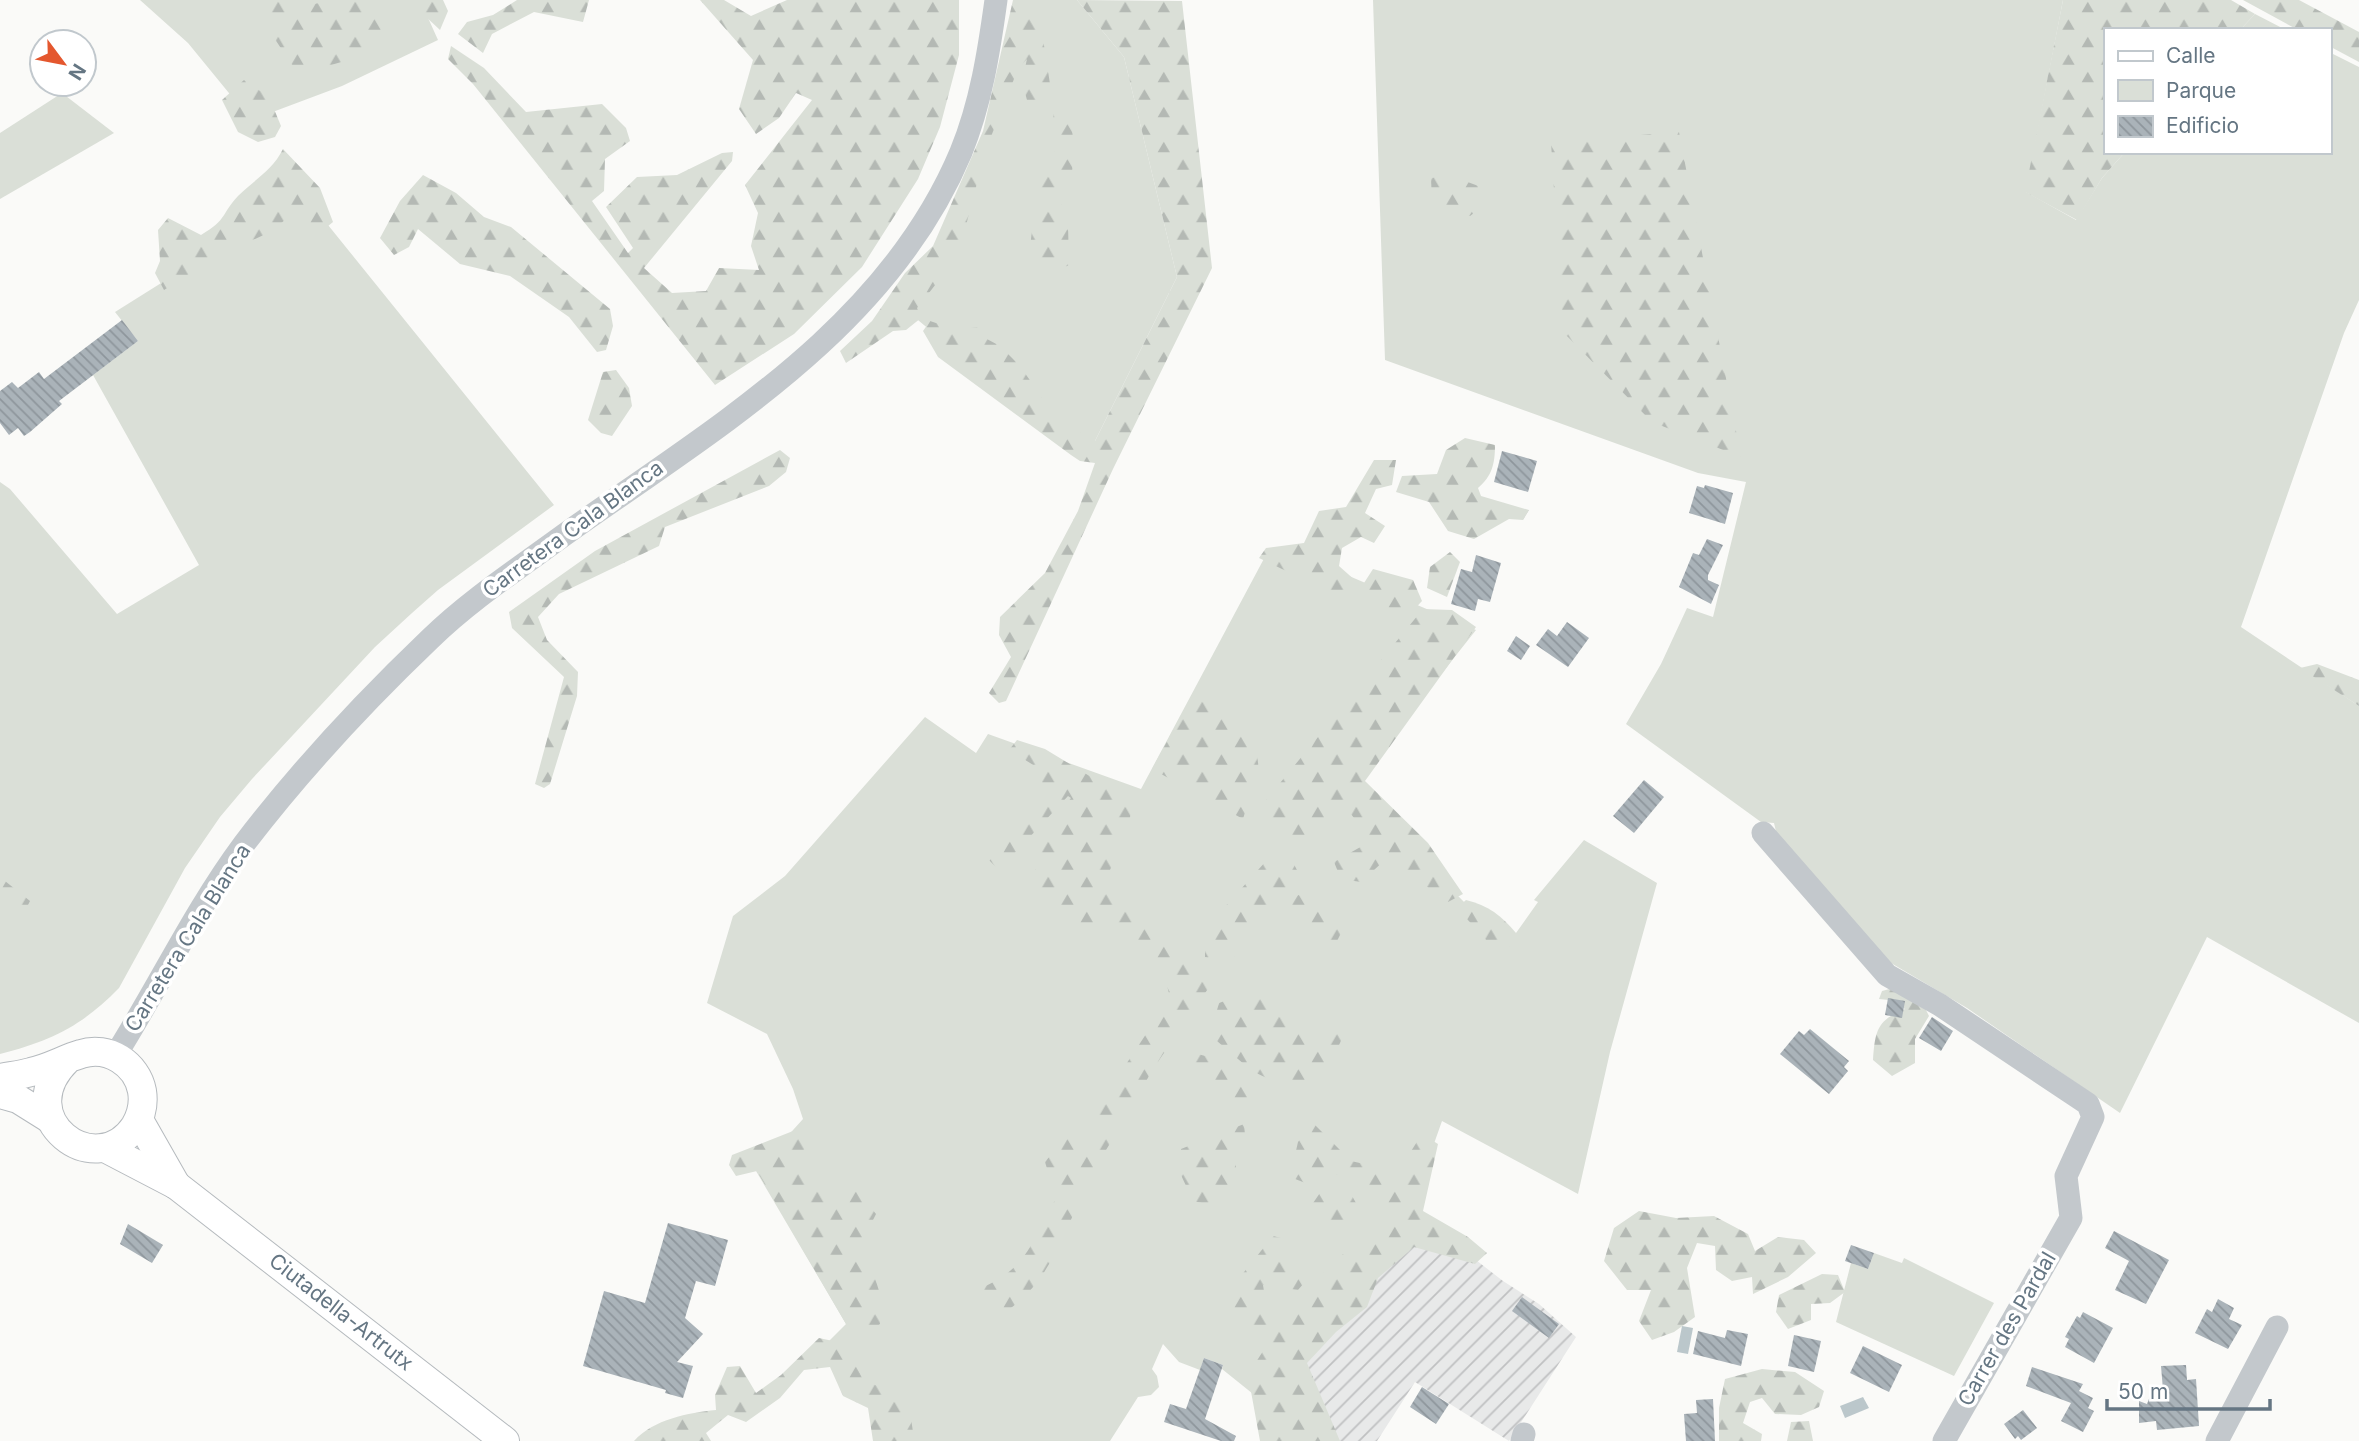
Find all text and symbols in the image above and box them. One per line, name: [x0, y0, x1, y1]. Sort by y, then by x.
north arrow: [28, 28, 98, 98]
legend: [2104, 28, 2331, 154]
text: Calle: [2166, 43, 2216, 68]
text: N: [63, 60, 91, 84]
text: Parque: [2166, 78, 2236, 103]
text: Edificio: [2166, 113, 2239, 138]
street label: Carretera Cala Blanca: [478, 455, 668, 602]
street label: Carretera Cala Blanca: [120, 839, 256, 1036]
street label: Carrer des Pardal: [1952, 1247, 2061, 1410]
street label: Ciutadella-Artrutx: [264, 1248, 418, 1376]
scale bar: [2107, 1368, 2270, 1412]
text: 50 m: [2118, 1379, 2168, 1404]

